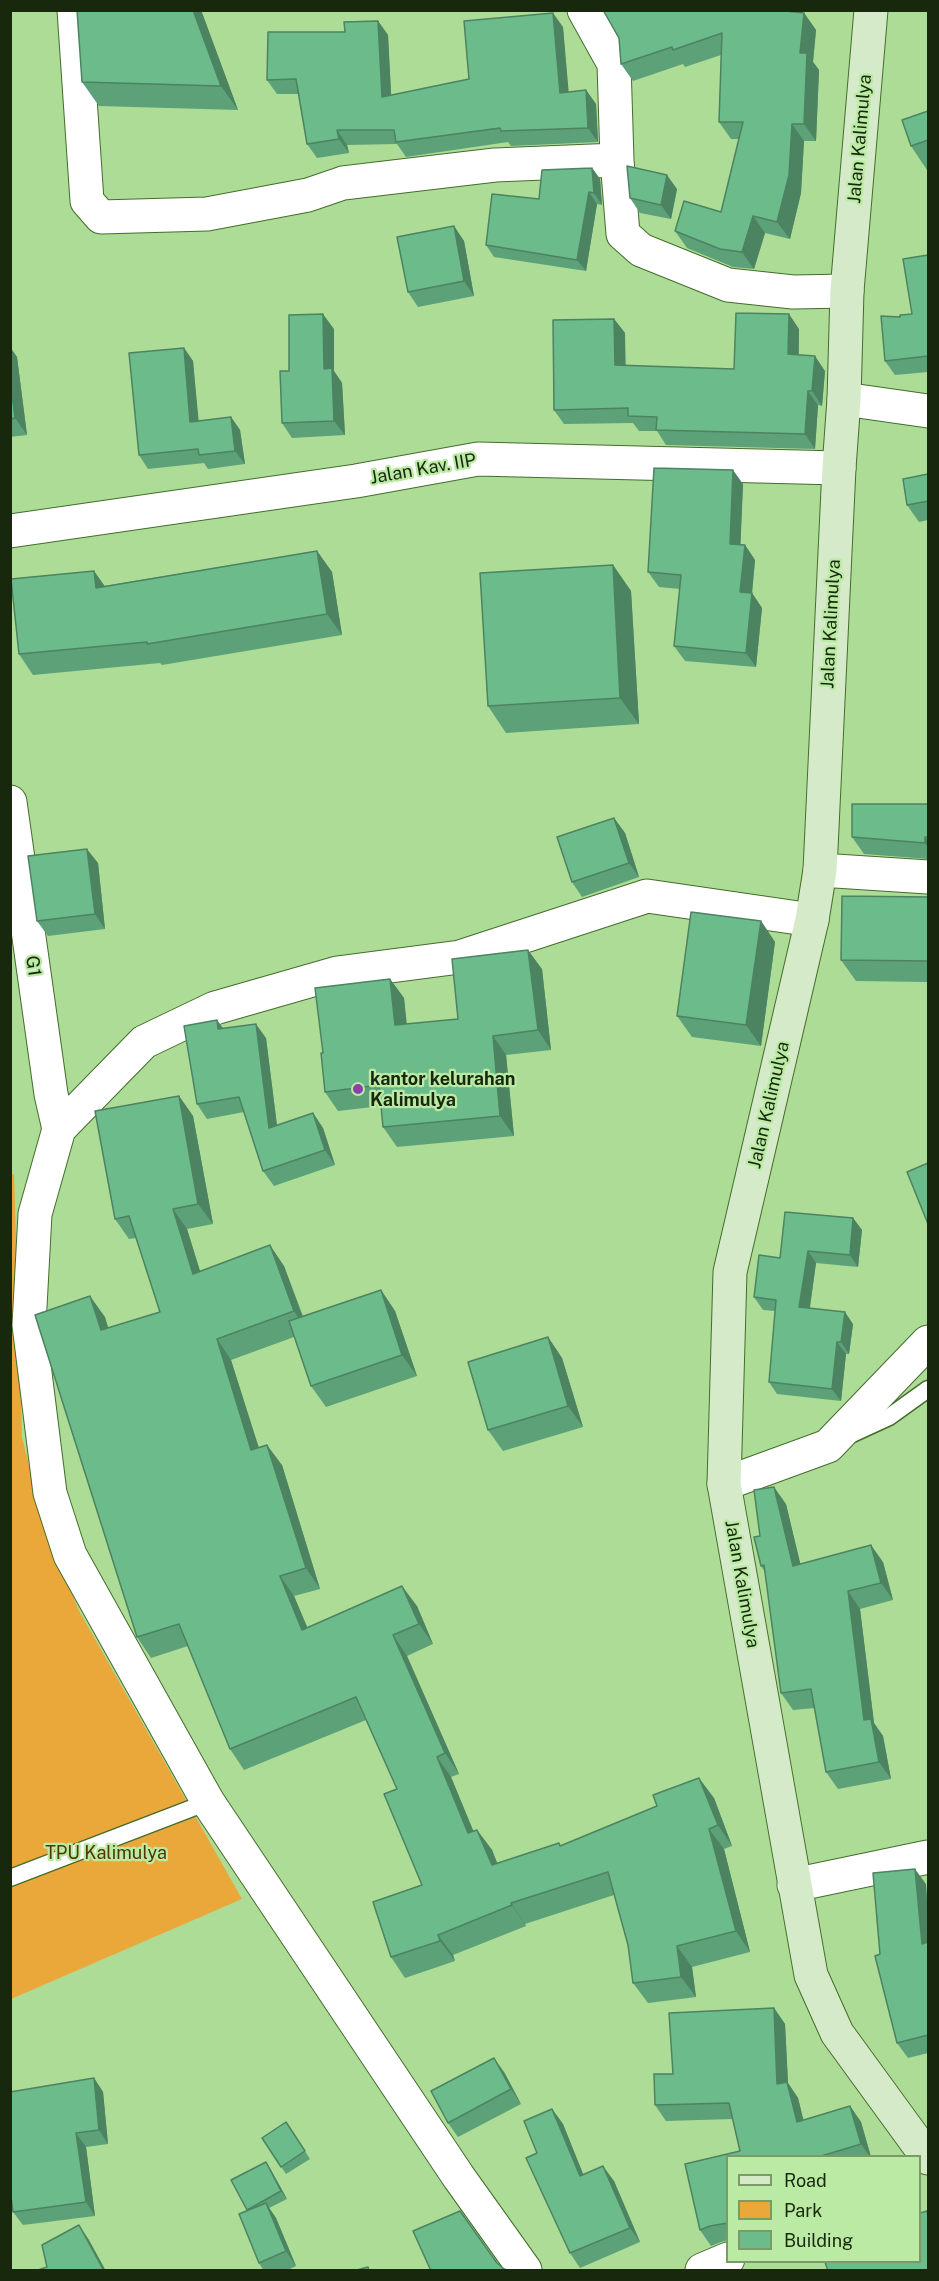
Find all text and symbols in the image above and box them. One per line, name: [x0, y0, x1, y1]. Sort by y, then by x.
street label: Jalan Kalimulya: [844, 73, 876, 205]
street label: Jalan Kav. IIP: [368, 449, 478, 489]
street label: Jalan Kalimulya: [817, 559, 845, 689]
street label: G1: [21, 954, 45, 978]
street label: Jalan Kalimulya: [744, 1039, 794, 1171]
place label: kantor kelurahan Kalimulya: [370, 1068, 515, 1110]
marker: kantor kelurahan Kalimulya: [351, 1082, 365, 1096]
street label: Jalan Kalimulya: [720, 1518, 764, 1650]
park label: TPU Kalimulya: [45, 1842, 167, 1864]
legend: [726, 2155, 921, 2263]
text: Road: [784, 2170, 827, 2191]
text: Park: [784, 2200, 822, 2221]
text: Building: [784, 2230, 853, 2251]

